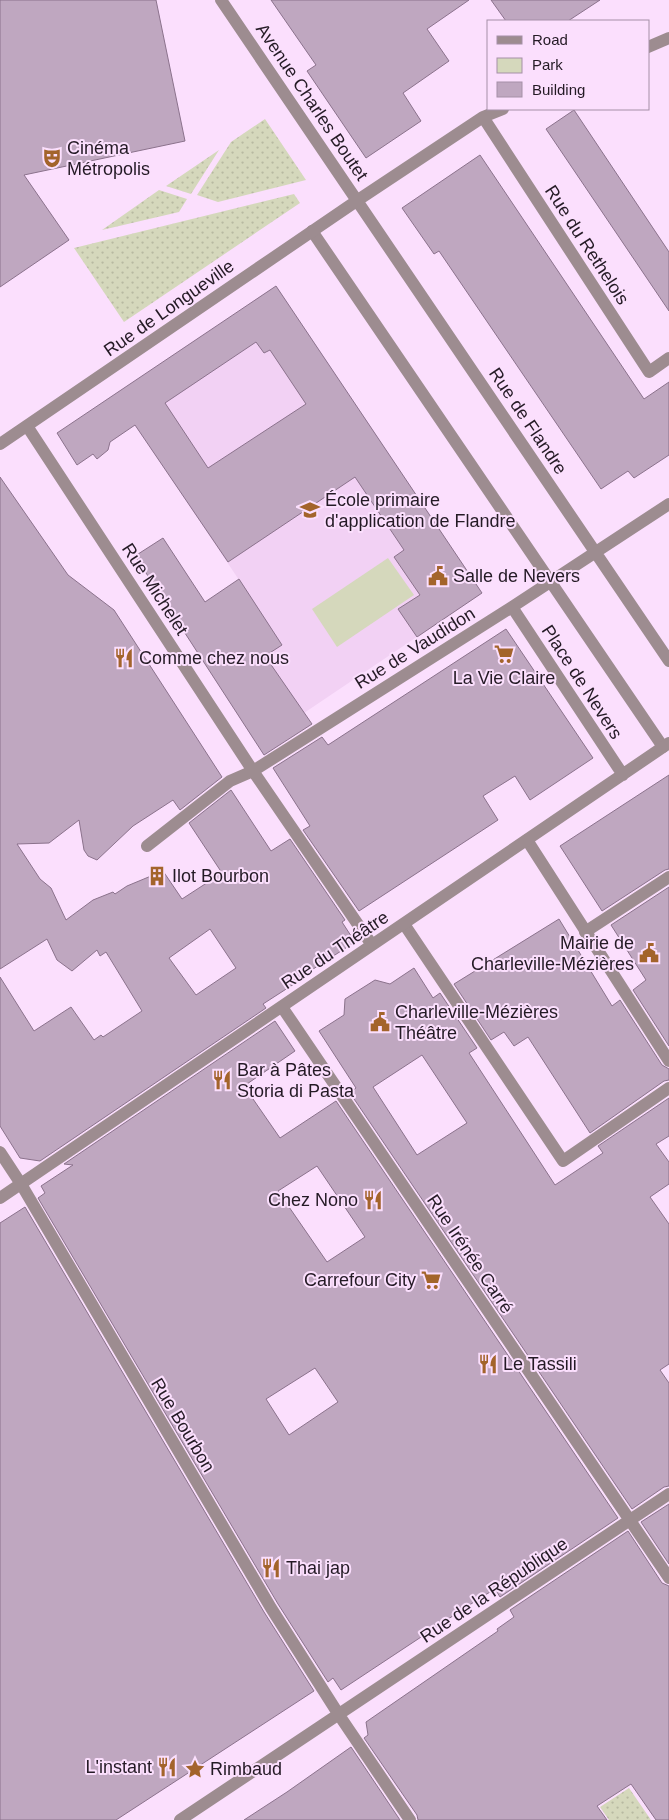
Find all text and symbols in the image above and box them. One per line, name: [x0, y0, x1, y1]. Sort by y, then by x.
street label: Avenue Charles Boutet: [252, 20, 372, 184]
legend: [487, 20, 649, 110]
text: Road: [532, 31, 568, 48]
text: Park: [532, 56, 563, 73]
text: Building: [532, 81, 585, 98]
place label: Cinéma Métropolis: [67, 138, 150, 179]
theatre icon: Cinéma Métropolis: [41, 147, 63, 169]
street label: Rue du Rethelois: [541, 182, 633, 308]
street label: Rue de Longueville: [100, 256, 238, 360]
street label: Rue de Flandre: [485, 364, 571, 478]
place label: École primaire d'application de Flandre: [325, 490, 516, 531]
school or university icon: École primaire d'application de Flandre: [299, 499, 321, 521]
street label: Rue Michelet: [118, 540, 192, 638]
public building icon: Salle de Nevers: [427, 565, 449, 587]
place label: Salle de Nevers: [453, 566, 580, 586]
street label: Rue de Vaudidon: [351, 603, 479, 693]
street label: Place de Nevers: [538, 621, 626, 743]
supermarket icon: La Vie Claire: [493, 643, 515, 665]
restaurant icon: Comme chez nous: [113, 647, 135, 669]
place label: Comme chez nous: [139, 648, 289, 668]
place label: La Vie Claire: [453, 668, 555, 688]
building icon: Ilot Bourbon: [146, 865, 168, 887]
place label: Ilot Bourbon: [172, 866, 269, 886]
street label: Rue du Théâtre: [278, 907, 392, 993]
place label: Mairie de Charleville-Mézières: [471, 933, 634, 974]
public building icon: Mairie de Charleville-Mézières: [638, 942, 660, 964]
place label: Charleville-Mézières Théâtre: [395, 1002, 558, 1043]
public building icon: Charleville-Mézières Théâtre: [369, 1011, 391, 1033]
place label: Bar à Pâtes Storia di Pasta: [237, 1060, 355, 1101]
restaurant icon: Bar à Pâtes Storia di Pasta: [211, 1069, 233, 1091]
restaurant icon: Chez Nono: [362, 1189, 384, 1211]
place label: Chez Nono: [268, 1190, 358, 1210]
street label: Rue Irénée Carré: [423, 1191, 517, 1317]
supermarket icon: Carrefour City: [420, 1269, 442, 1291]
place label: Carrefour City: [304, 1270, 416, 1290]
restaurant icon: Le Tassili: [477, 1353, 499, 1375]
place label: Le Tassili: [503, 1354, 577, 1374]
street label: Rue Bourbon: [147, 1374, 219, 1476]
street label: Rue de la République: [417, 1533, 571, 1647]
restaurant icon: Thai jap: [260, 1557, 282, 1579]
place label: Thai jap: [286, 1558, 350, 1578]
restaurant icon: L'instant: [156, 1756, 178, 1778]
place label: L'instant: [86, 1757, 152, 1777]
place icon: Rimbaud: [184, 1758, 206, 1780]
place label: Rimbaud: [210, 1759, 282, 1779]

